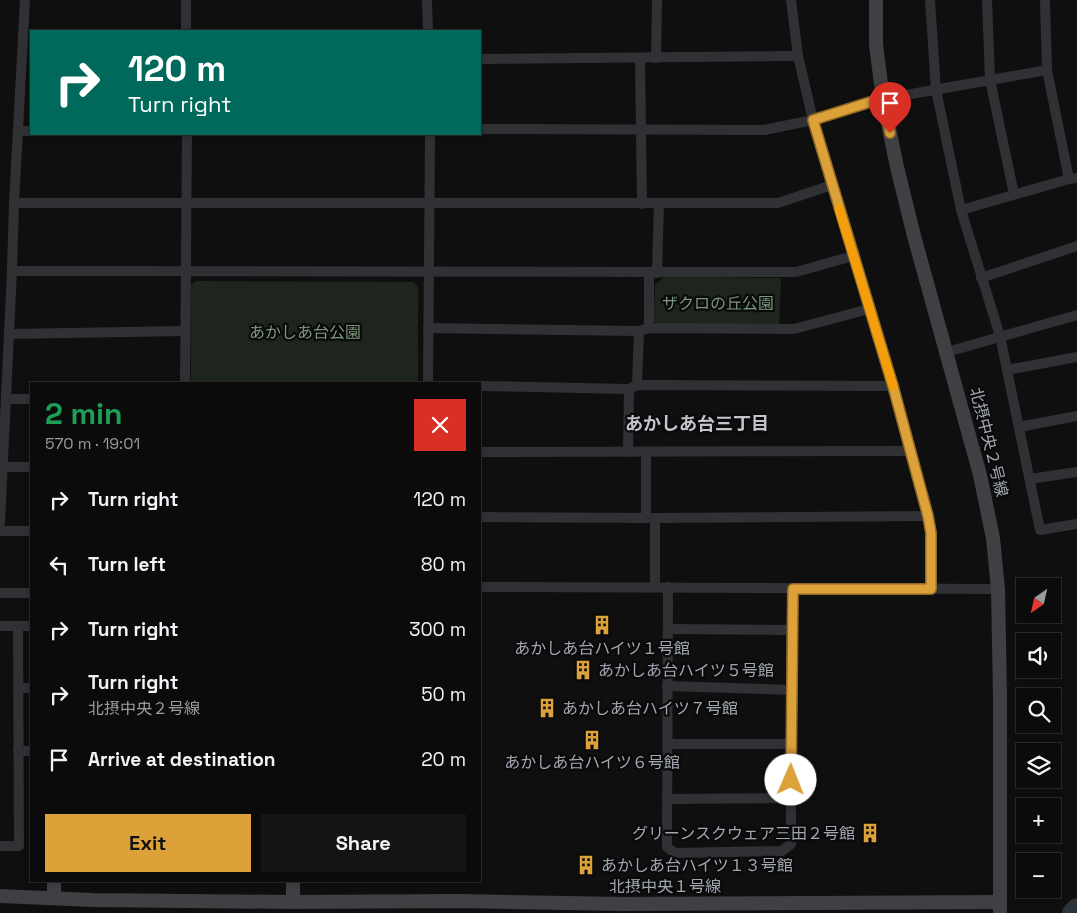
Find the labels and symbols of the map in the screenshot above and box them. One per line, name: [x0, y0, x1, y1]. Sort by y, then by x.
pin: [869, 82, 911, 133]
park label: ザクロの丘公園: [662, 293, 774, 314]
park label: あかしあ台公園: [249, 322, 361, 343]
street label: 北摂中央２号線: [965, 385, 1013, 499]
district label: あかしあ台三丁目: [625, 412, 769, 435]
north arrow: [1016, 578, 1061, 622]
building icon: あかしあ台ハイツ１号館: [591, 614, 613, 636]
place label: あかしあ台ハイツ１号館: [514, 638, 690, 659]
building icon: あかしあ台ハイツ５号館: [572, 659, 594, 681]
place label: あかしあ台ハイツ５号館: [598, 660, 774, 681]
building icon: あかしあ台ハイツ７号館: [536, 697, 558, 719]
place label: あかしあ台ハイツ７号館: [562, 698, 738, 719]
building icon: あかしあ台ハイツ６号館: [581, 729, 603, 751]
place label: あかしあ台ハイツ６号館: [504, 752, 680, 773]
position arrow: [764, 753, 816, 805]
building icon: グリーンスクウェア三田２号館: [859, 822, 881, 844]
place label: グリーンスクウェア三田２号館: [632, 823, 855, 844]
building icon: あかしあ台ハイツ１３号館: [575, 854, 597, 876]
place label: あかしあ台ハイツ１３号館: [601, 855, 793, 876]
street label: 北摂中央１号線: [609, 876, 721, 897]

